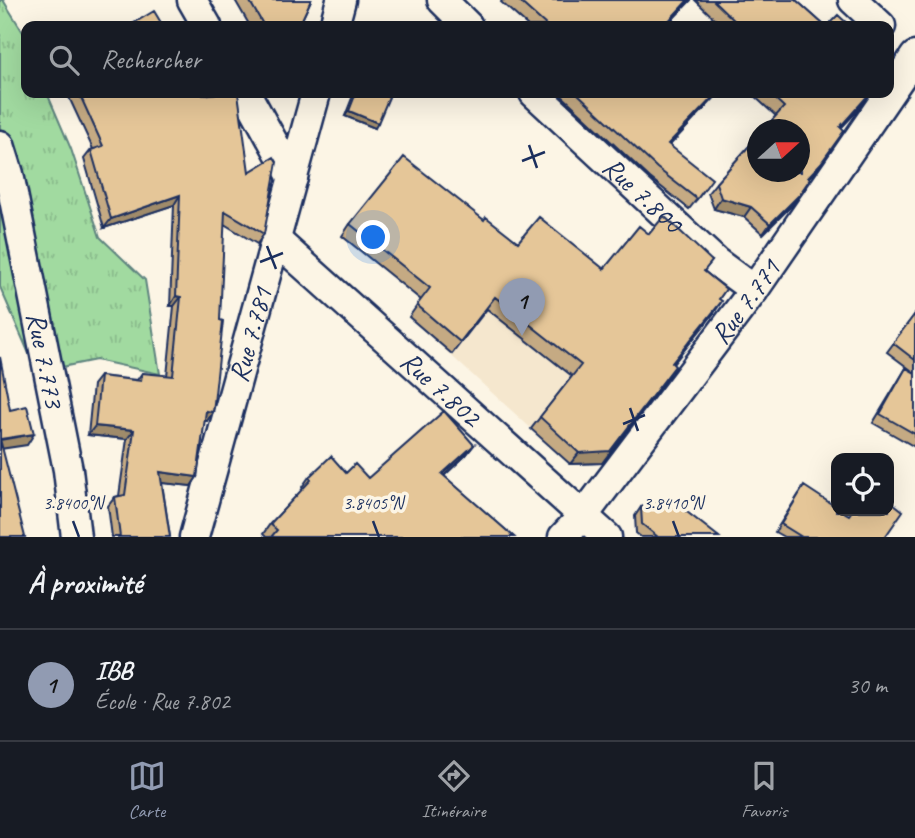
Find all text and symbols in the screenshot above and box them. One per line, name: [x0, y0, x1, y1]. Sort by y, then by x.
search box: [21, 21, 894, 98]
icon: search: [45, 41, 83, 79]
text: Rechercher: [101, 43, 201, 76]
north arrow: [747, 119, 810, 182]
street label: Rue 7.800: [596, 149, 692, 242]
your location: [356, 220, 390, 254]
street label: Rue 7.771: [702, 251, 788, 351]
pin: 1: [499, 278, 545, 336]
street label: Rue 7.781: [220, 282, 280, 386]
street label: Rue 7.773: [19, 309, 73, 413]
street label: Rue 7.802: [394, 343, 491, 435]
map controls: [831, 453, 894, 516]
button: locate: [831, 453, 894, 516]
text: 3.8400°N: [43, 492, 106, 514]
text: 3.8405°N: [343, 492, 406, 514]
text: 3.8410°N: [643, 492, 706, 514]
text: À proximité: [28, 564, 142, 602]
text: IBB: [95, 654, 133, 687]
text: 1: [46, 671, 56, 700]
text: 30 m: [848, 671, 887, 700]
text: École · Rue 7.802: [95, 687, 230, 716]
tab: Carte: [128, 757, 166, 823]
tab: Itinéraire: [422, 757, 486, 823]
tab: Favoris: [741, 757, 787, 823]

